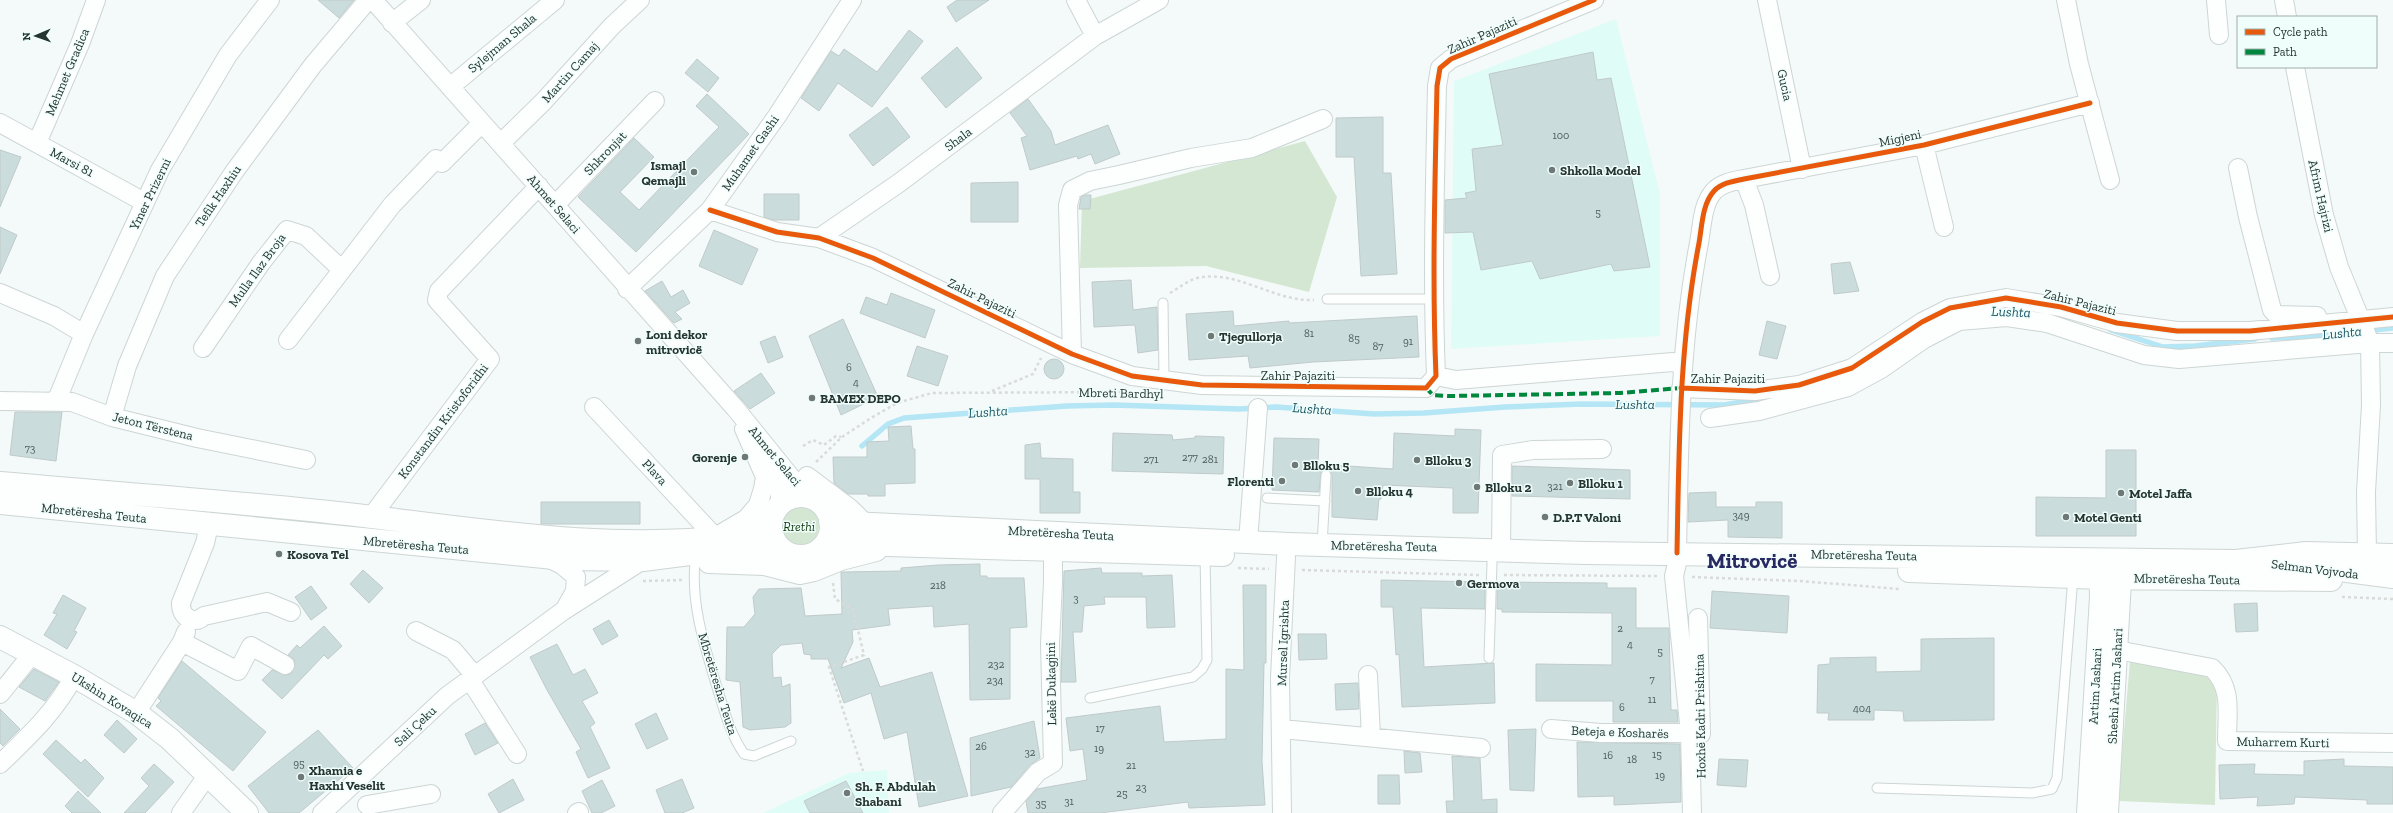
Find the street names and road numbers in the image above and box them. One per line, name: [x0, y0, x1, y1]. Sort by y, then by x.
street label: Sylejman Shala: [465, 10, 540, 77]
street label: Zahir Pajaziti: [1445, 13, 1520, 58]
street label: Mehmet Gradica: [42, 25, 92, 118]
street label: Martin Camaj: [539, 38, 602, 106]
street label: Gucia: [1774, 68, 1796, 103]
street label: Muhamet Gashi: [718, 112, 782, 194]
street label: Shala: [941, 123, 975, 154]
street label: Migjeni: [1878, 126, 1923, 151]
street label: Shkronjat: [581, 128, 630, 179]
street label: Marsi 81: [48, 144, 96, 180]
street label: Ymer Prizerni: [126, 155, 174, 233]
street label: Afrim Hajrizi: [2304, 158, 2337, 234]
street label: Tefik Haxhiu: [192, 162, 245, 230]
street label: Ahmet Selaci: [524, 171, 584, 237]
street label: Mulla Ilaz Broja: [225, 230, 290, 310]
street label: Zahir Pajaziti: [945, 275, 1019, 322]
street label: Zahir Pajaziti: [2042, 286, 2118, 319]
street label: Konstandin Kristoforidhi: [395, 360, 491, 481]
street label: Zahir Pajaziti: [1261, 368, 1335, 384]
street label: Zahir Pajaziti: [1691, 371, 1765, 387]
street label: Mbreti Bardhyl: [1078, 385, 1164, 401]
street label: Jeton Tërstena: [111, 409, 196, 443]
street label: Ahmet Selaci: [746, 423, 805, 489]
street label: Plava: [639, 456, 671, 489]
street label: Mbretëresha Teuta: [40, 500, 148, 526]
street label: Mbretëresha Teuta: [1008, 523, 1115, 543]
street label: Mbretëresha Teuta: [362, 533, 470, 557]
street label: Mbretëresha Teuta: [1331, 538, 1438, 554]
street label: Mbretëresha Teuta: [1811, 547, 1918, 563]
street label: Selman Vojvoda: [2270, 556, 2360, 583]
street label: Mbretëresha Teuta: [2134, 571, 2241, 587]
street label: Mursel Igrishta: [1274, 599, 1292, 686]
street label: Sheshi Artim Jashari: [2104, 627, 2126, 744]
street label: Mbretëresha Teuta: [695, 631, 741, 738]
street label: Lekë Dukagjini: [1043, 642, 1060, 726]
street label: Artim Jashari: [2086, 647, 2105, 725]
street label: Hoxhë Kadri Prishtina: [1691, 653, 1709, 778]
street label: Ukshin Kovaqica: [68, 669, 156, 731]
street label: Sali Çeku: [391, 702, 440, 749]
street label: Beteja e Kosharës: [1571, 723, 1669, 742]
street label: Muharrem Kurti: [2237, 734, 2330, 750]

